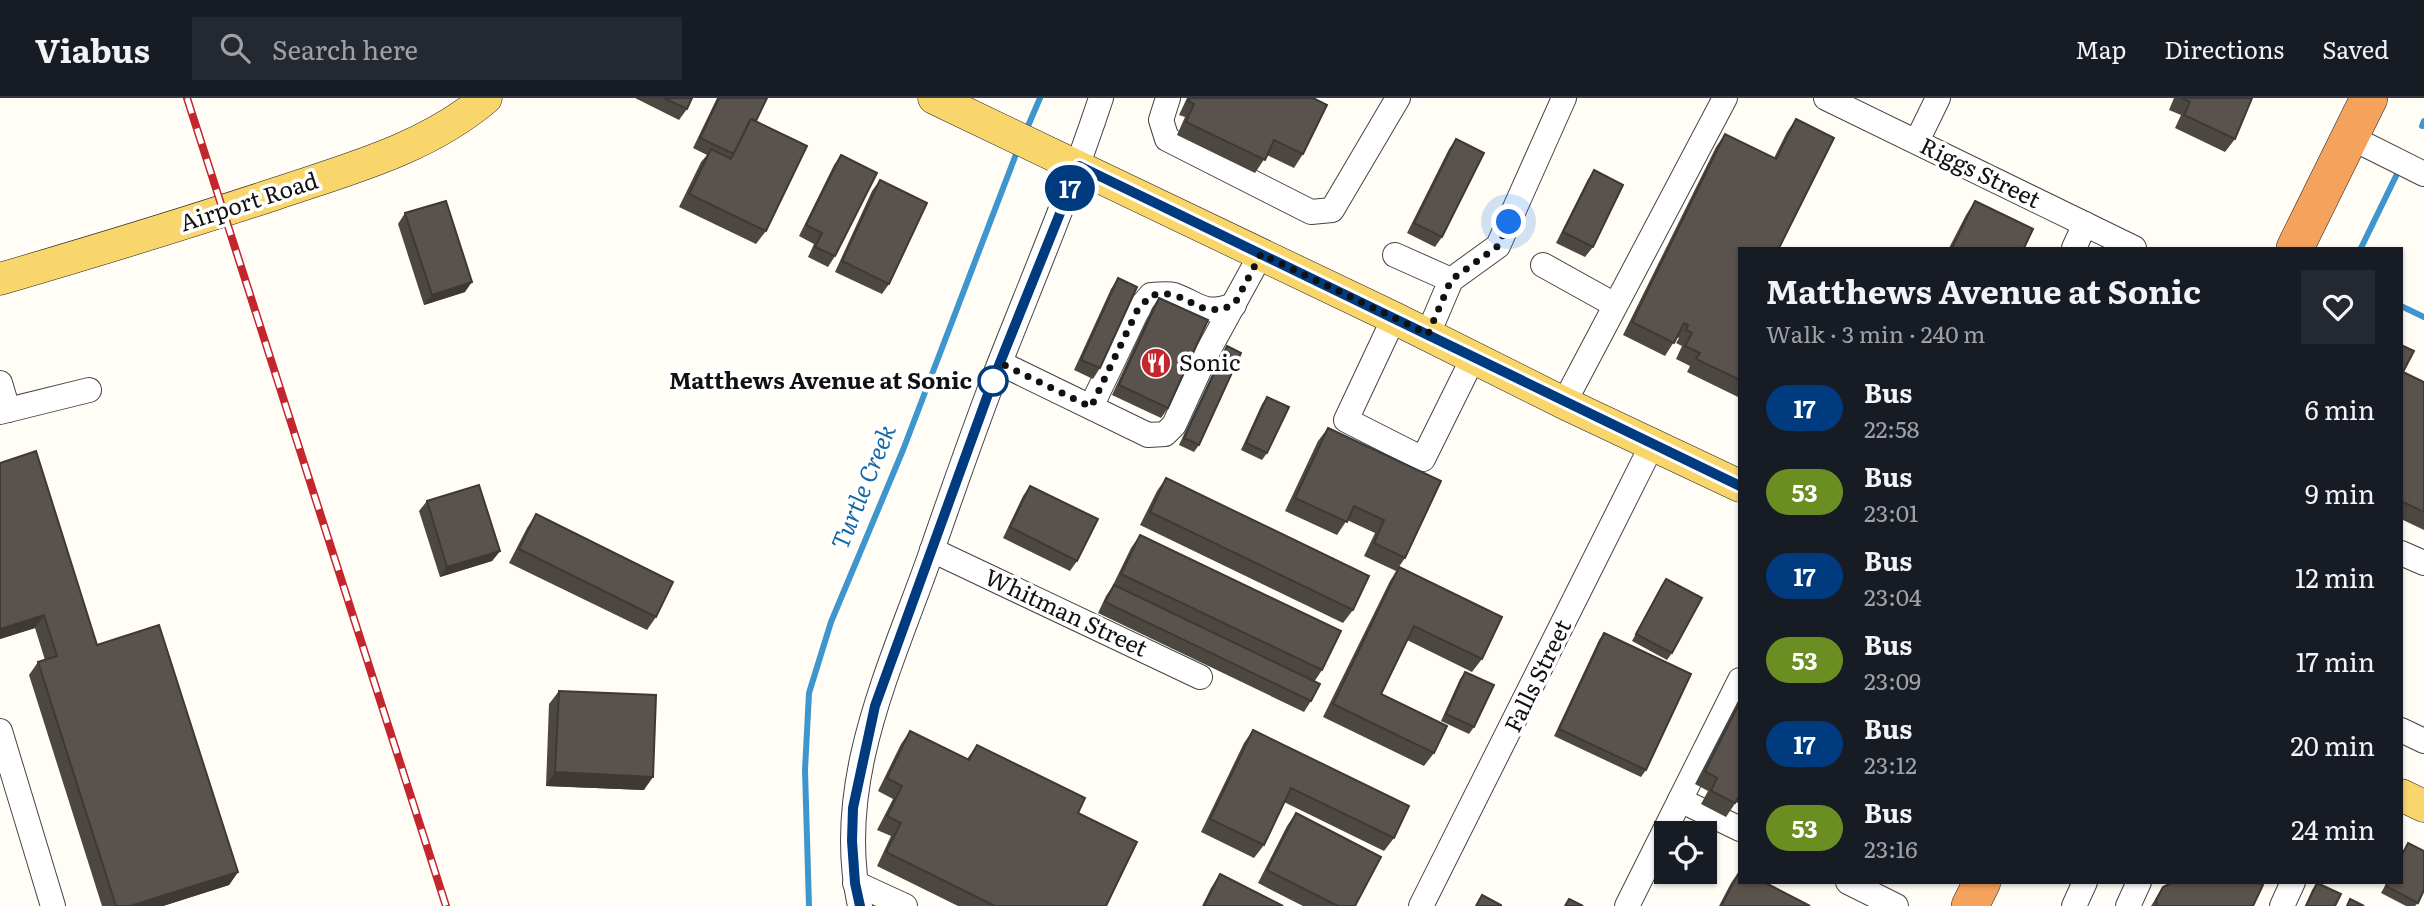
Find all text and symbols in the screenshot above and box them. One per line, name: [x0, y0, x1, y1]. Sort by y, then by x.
search box: [192, 17, 682, 80]
text: Viabus: [35, 24, 150, 73]
icon: search: [216, 29, 254, 67]
text: Search here: [272, 29, 418, 68]
text: Map: [2075, 31, 2126, 66]
text: Directions: [2164, 31, 2284, 66]
text: Saved: [2322, 31, 2389, 66]
street label: Riggs Street: [1915, 127, 2048, 215]
street label: Airport Road: [175, 162, 322, 238]
line badge: 17: [1038, 165, 1102, 211]
text: 17: [1059, 170, 1081, 205]
your location: [1491, 204, 1526, 239]
text: Matthews Avenue at Sonic: [1766, 265, 2201, 314]
button: heart: [2301, 270, 2375, 344]
text: Walk · 3 min · 240 m: [1766, 316, 1985, 350]
place label: Sonic: [1179, 344, 1240, 378]
restaurant icon: Sonic: [1139, 346, 1173, 380]
place label: Matthews Avenue at Sonic: [669, 362, 972, 396]
marker: Matthews Avenue at Sonic: [978, 366, 1008, 396]
text: Bus: [1864, 372, 1912, 411]
text: 6 min: [2305, 389, 2375, 428]
text: 17: [1793, 390, 1816, 425]
text: 22:58: [1864, 411, 1919, 445]
water label: Turtle Creek: [821, 418, 903, 554]
text: Bus: [1864, 456, 1912, 495]
text: 9 min: [2305, 473, 2375, 512]
text: 53: [1791, 474, 1818, 509]
text: 23:01: [1864, 495, 1918, 529]
text: Bus: [1864, 540, 1912, 579]
text: 12 min: [2295, 557, 2375, 596]
text: 17: [1793, 558, 1816, 593]
street label: Whitman Street: [980, 559, 1155, 664]
text: 23:04: [1864, 579, 1922, 613]
street label: Falls Street: [1494, 612, 1578, 737]
text: Bus: [1864, 624, 1912, 663]
text: 17 min: [2296, 641, 2375, 680]
text: 53: [1791, 642, 1818, 677]
text: 23:09: [1864, 663, 1921, 697]
text: Bus: [1864, 708, 1912, 747]
text: 20 min: [2290, 725, 2375, 764]
text: 17: [1793, 726, 1816, 761]
text: 23:12: [1864, 747, 1917, 781]
text: Bus: [1864, 792, 1912, 831]
text: 24 min: [2291, 809, 2375, 848]
text: 53: [1791, 810, 1818, 845]
map controls: [1654, 821, 1717, 884]
button: locate: [1654, 821, 1717, 884]
text: 23:16: [1864, 831, 1918, 865]

